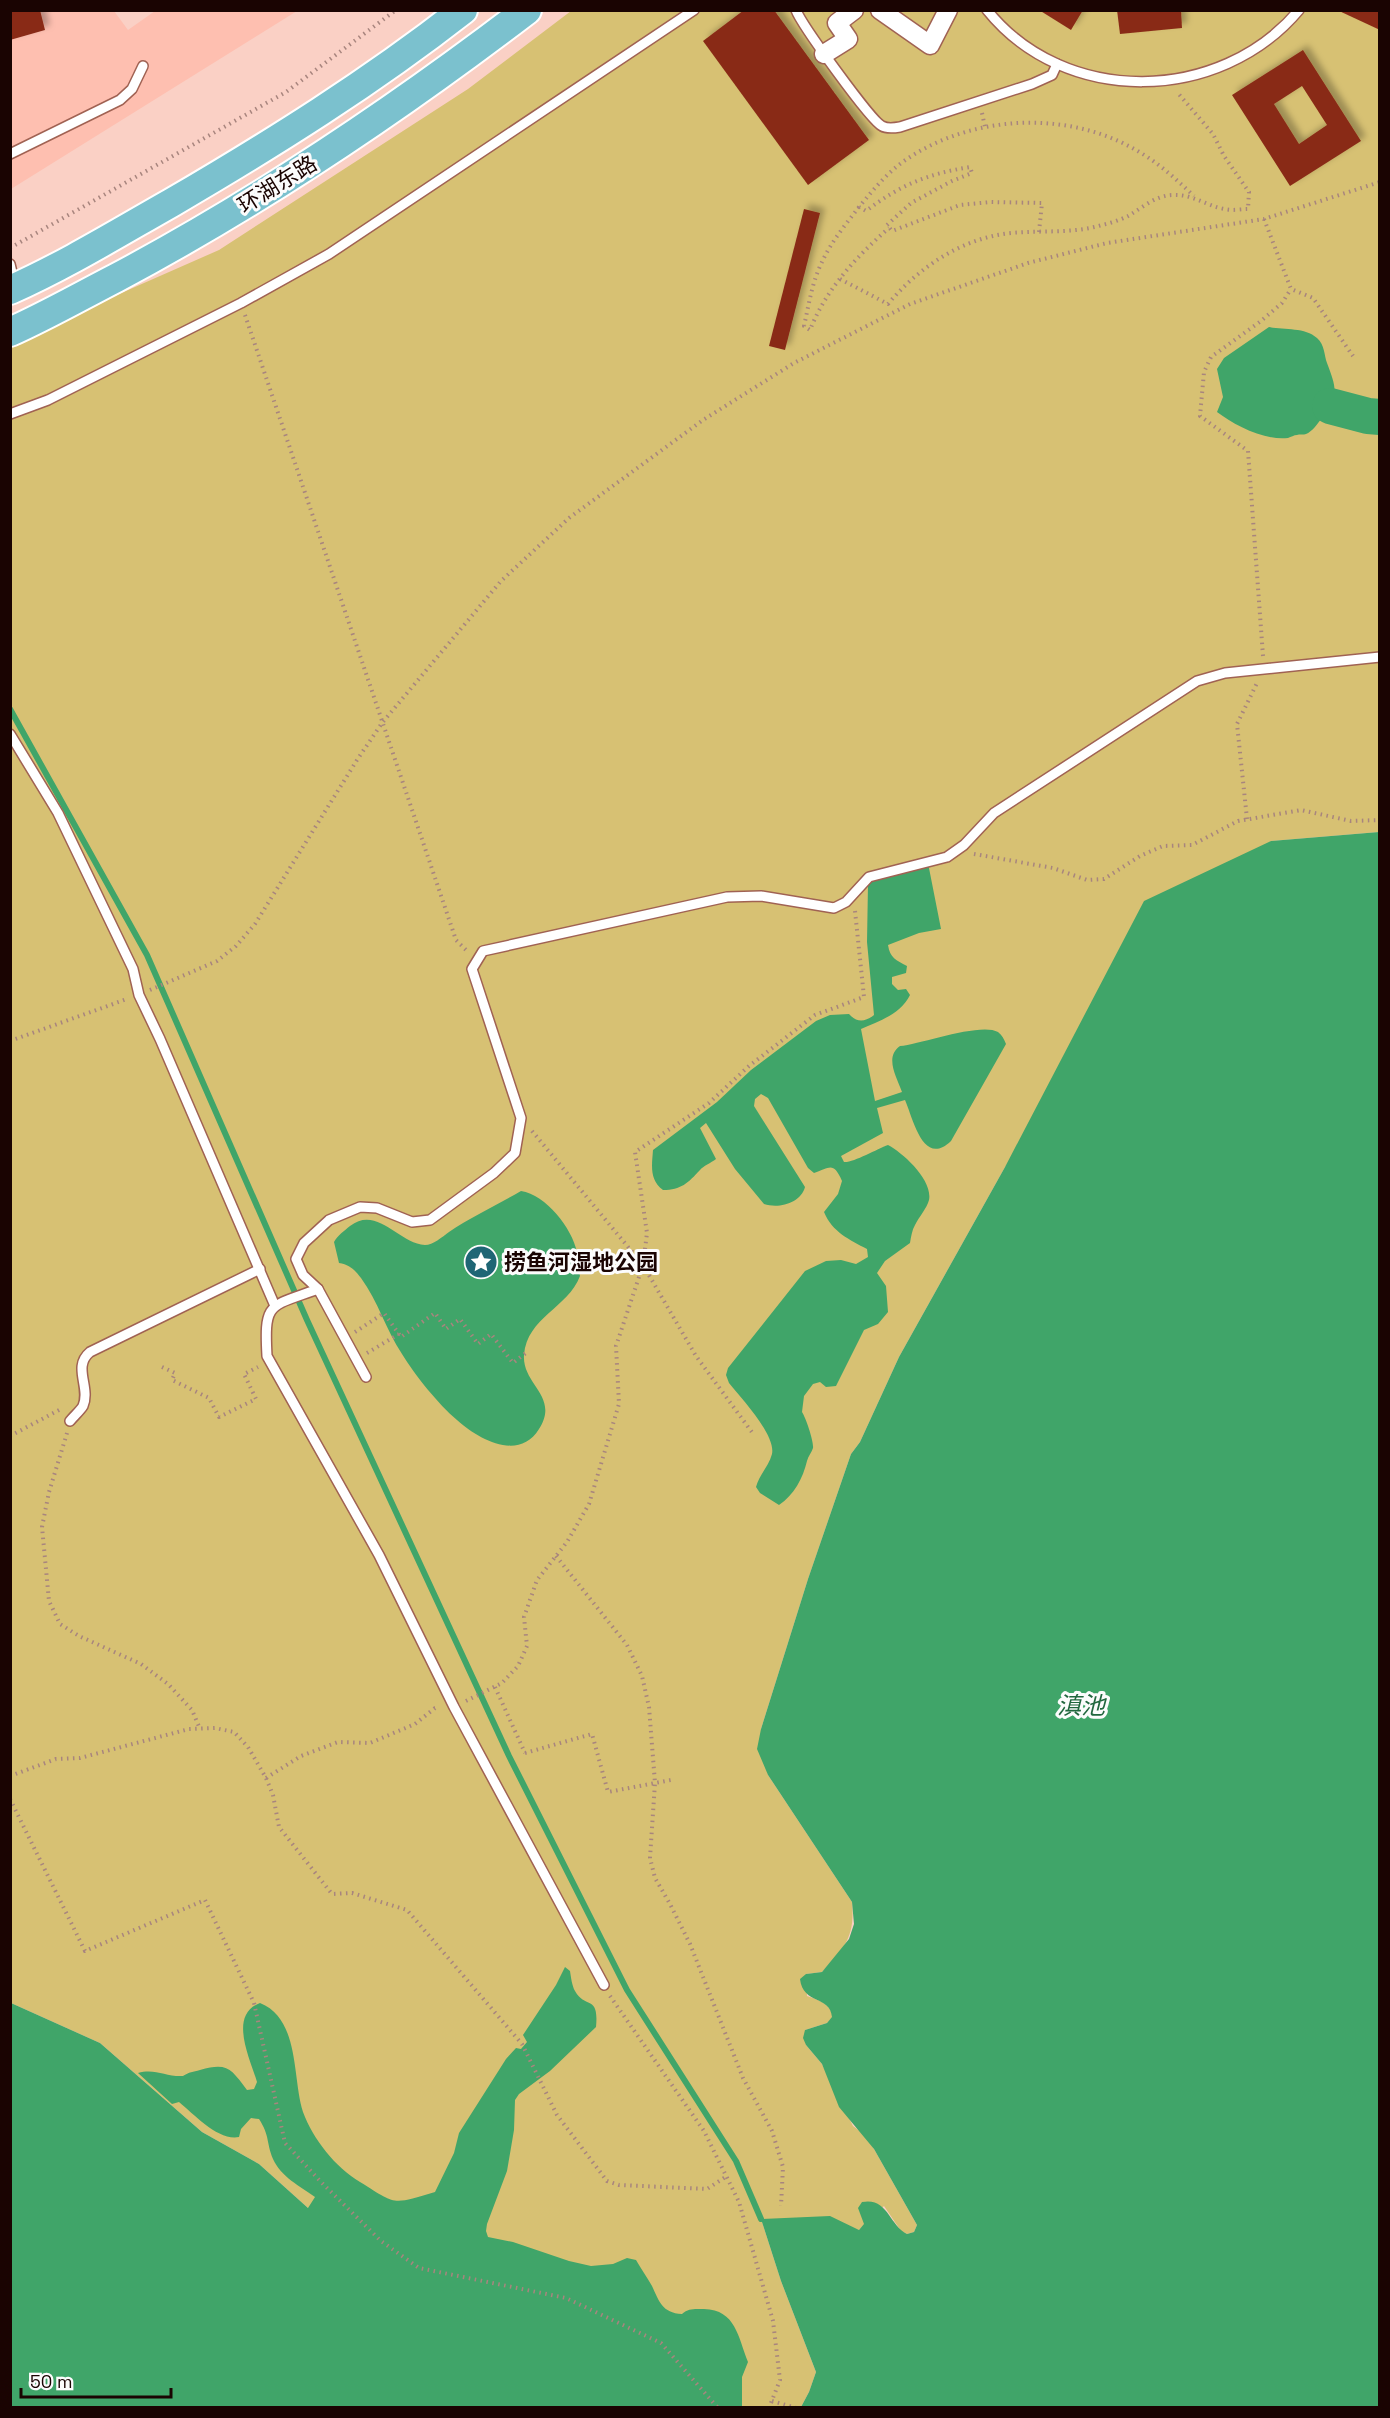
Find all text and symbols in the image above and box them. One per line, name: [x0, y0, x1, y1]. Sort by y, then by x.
street label: 环湖东路: [232, 149, 322, 219]
place icon: 捞鱼河湿地公园: [463, 1244, 499, 1280]
place label: 捞鱼河湿地公园: [504, 1248, 658, 1276]
water label: 滇池: [1057, 1690, 1107, 1721]
scale bar: [21, 2361, 171, 2399]
text: 50 m: [30, 2370, 72, 2393]

